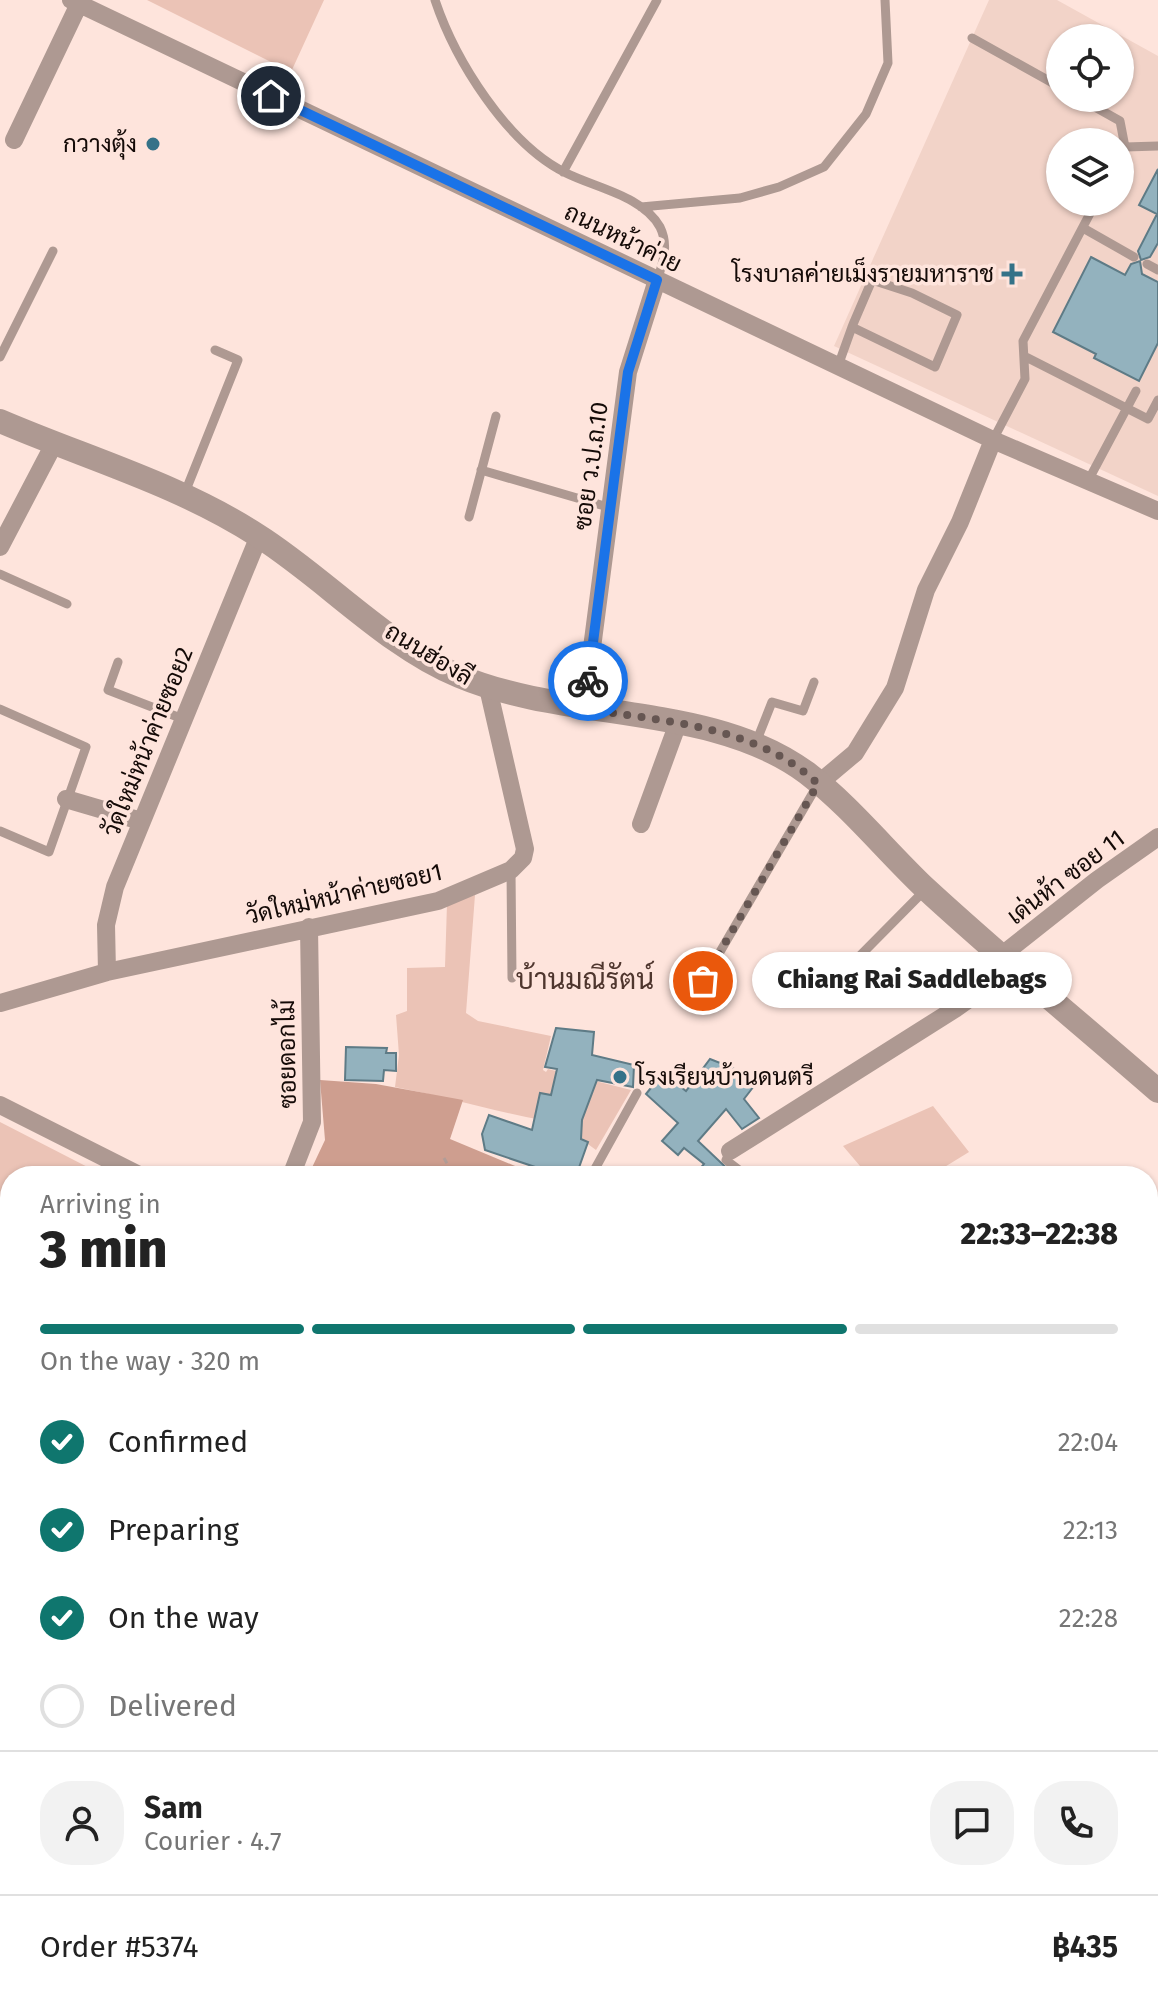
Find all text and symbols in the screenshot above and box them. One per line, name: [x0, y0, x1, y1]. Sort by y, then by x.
map controls: [1046, 24, 1134, 216]
button: locate: [1046, 24, 1134, 112]
pin: [237, 62, 305, 130]
icon: home: [249, 74, 293, 118]
button: layers: [1046, 128, 1134, 216]
place label: กวางตุ้ง: [63, 129, 137, 160]
marker: กวางตุ้ง: [144, 135, 162, 153]
street label: ถนนหน้าค่าย: [560, 197, 686, 278]
place label: โรงบาลค่ายเม็งรายมหาราช: [730, 257, 994, 288]
marker: โรงบาลค่ายเม็งรายมหาราช: [1001, 263, 1023, 285]
street label: ซอย ว.ป.ถ.10: [568, 400, 614, 532]
street label: ถนนฮ่องลี: [380, 616, 478, 691]
courier: [548, 641, 628, 721]
street label: วัดใหม่หน้าค่ายซอย2: [95, 642, 199, 841]
icon: bike: [566, 659, 610, 703]
street label: เด่นห้า ซอย 11: [1001, 823, 1130, 930]
street label: วัดใหม่หน้าค่ายซอย1: [243, 856, 445, 930]
pin: [669, 947, 737, 1015]
callout: Chiang Rai Saddlebags: [751, 953, 1071, 1009]
icon: bag: [681, 959, 725, 1003]
district label: บ้านมณีรัตน์: [516, 960, 654, 996]
text: Chiang Rai Saddlebags: [777, 964, 1047, 995]
street label: ซอยดอกไม้: [270, 998, 302, 1109]
place label: โรงเรียนบ้านดนตรี: [634, 1061, 814, 1091]
marker: โรงเรียนบ้านดนตรี: [611, 1068, 629, 1086]
text: Arriving in: [40, 1189, 161, 1220]
text: 22:33–22:38: [960, 1216, 1118, 1252]
text: 3 min: [40, 1218, 168, 1281]
text: On the way · 320 m: [40, 1346, 260, 1377]
icon: check: [40, 1420, 84, 1464]
text: Confirmed: [108, 1424, 248, 1460]
text: 22:04: [1058, 1427, 1118, 1458]
icon: check: [40, 1508, 84, 1552]
text: Preparing: [108, 1512, 239, 1548]
text: 22:13: [1063, 1515, 1118, 1546]
icon: check: [40, 1596, 84, 1640]
text: On the way: [108, 1600, 259, 1636]
text: 22:28: [1059, 1603, 1118, 1634]
text: Delivered: [108, 1688, 237, 1724]
button: person: [40, 1781, 124, 1865]
button: chat: [930, 1781, 1014, 1865]
button: phone: [1034, 1781, 1118, 1865]
text: Sam: [144, 1790, 203, 1826]
text: Courier · 4.7: [144, 1826, 282, 1857]
text: Order #5374: [40, 1929, 199, 1965]
text: ฿435: [1052, 1929, 1118, 1965]

